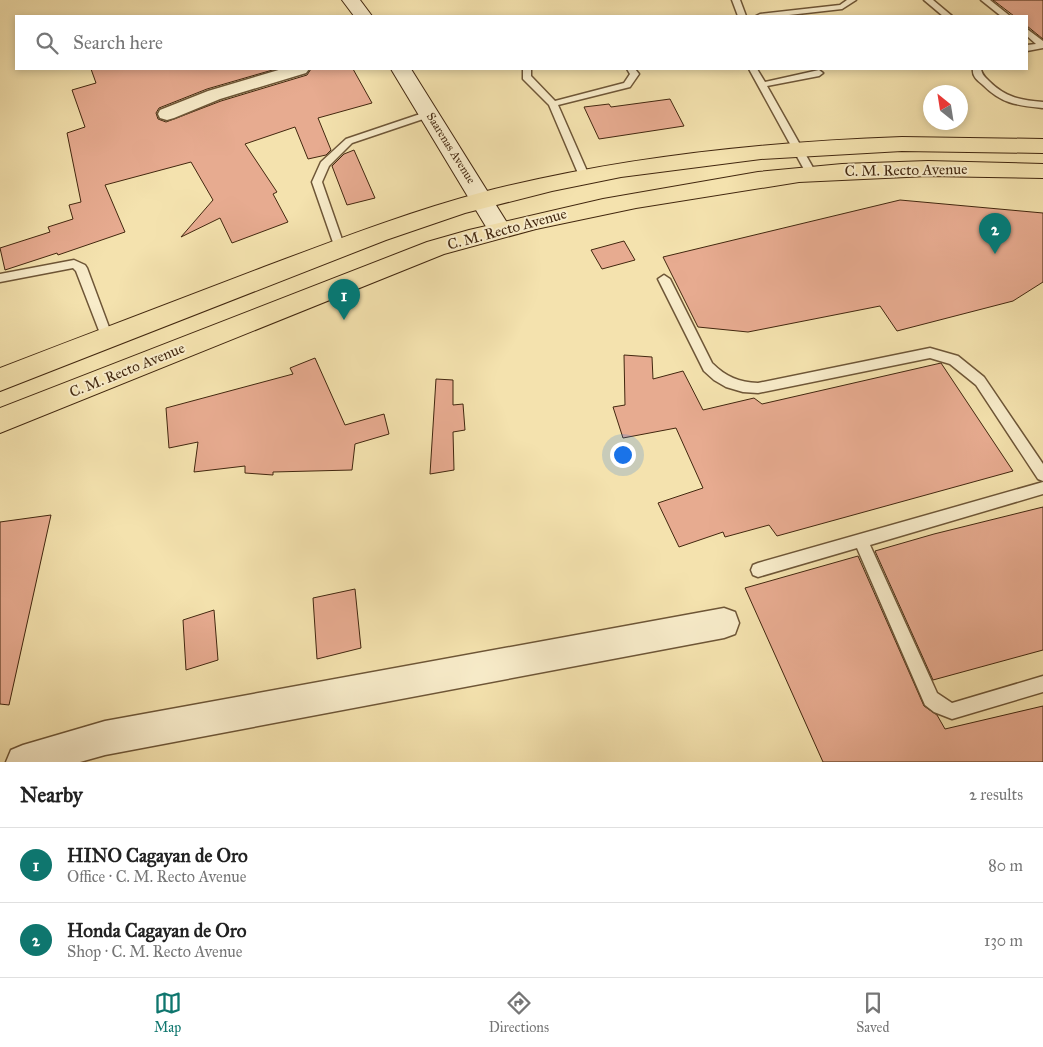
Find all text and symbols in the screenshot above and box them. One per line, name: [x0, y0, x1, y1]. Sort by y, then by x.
search box: [15, 15, 1028, 70]
icon: search: [33, 29, 61, 57]
text: Search here: [73, 31, 163, 54]
north arrow: [923, 85, 968, 130]
street label: Saarenas Avenue: [424, 110, 478, 186]
street label: C. M. Recto Avenue: [845, 160, 967, 180]
street label: C. M. Recto Avenue: [445, 204, 569, 254]
pin: 2: [979, 213, 1011, 254]
pin: 1: [328, 279, 360, 320]
street label: C. M. Recto Avenue: [67, 339, 187, 401]
your location: [610, 442, 636, 468]
text: Nearby: [20, 782, 83, 808]
text: 2 results: [969, 785, 1023, 804]
text: HINO Cagayan de Oro: [67, 844, 248, 867]
text: 1: [33, 856, 39, 875]
text: 80 m: [988, 856, 1023, 875]
text: Office · C. M. Recto Avenue: [67, 867, 247, 886]
text: Honda Cagayan de Oro: [67, 919, 246, 942]
text: 2: [32, 931, 40, 950]
text: 130 m: [984, 931, 1023, 950]
text: Shop · C. M. Recto Avenue: [67, 942, 242, 961]
tab: Map: [154, 989, 182, 1036]
tab: Directions: [489, 989, 549, 1036]
tab: Saved: [856, 989, 889, 1036]

